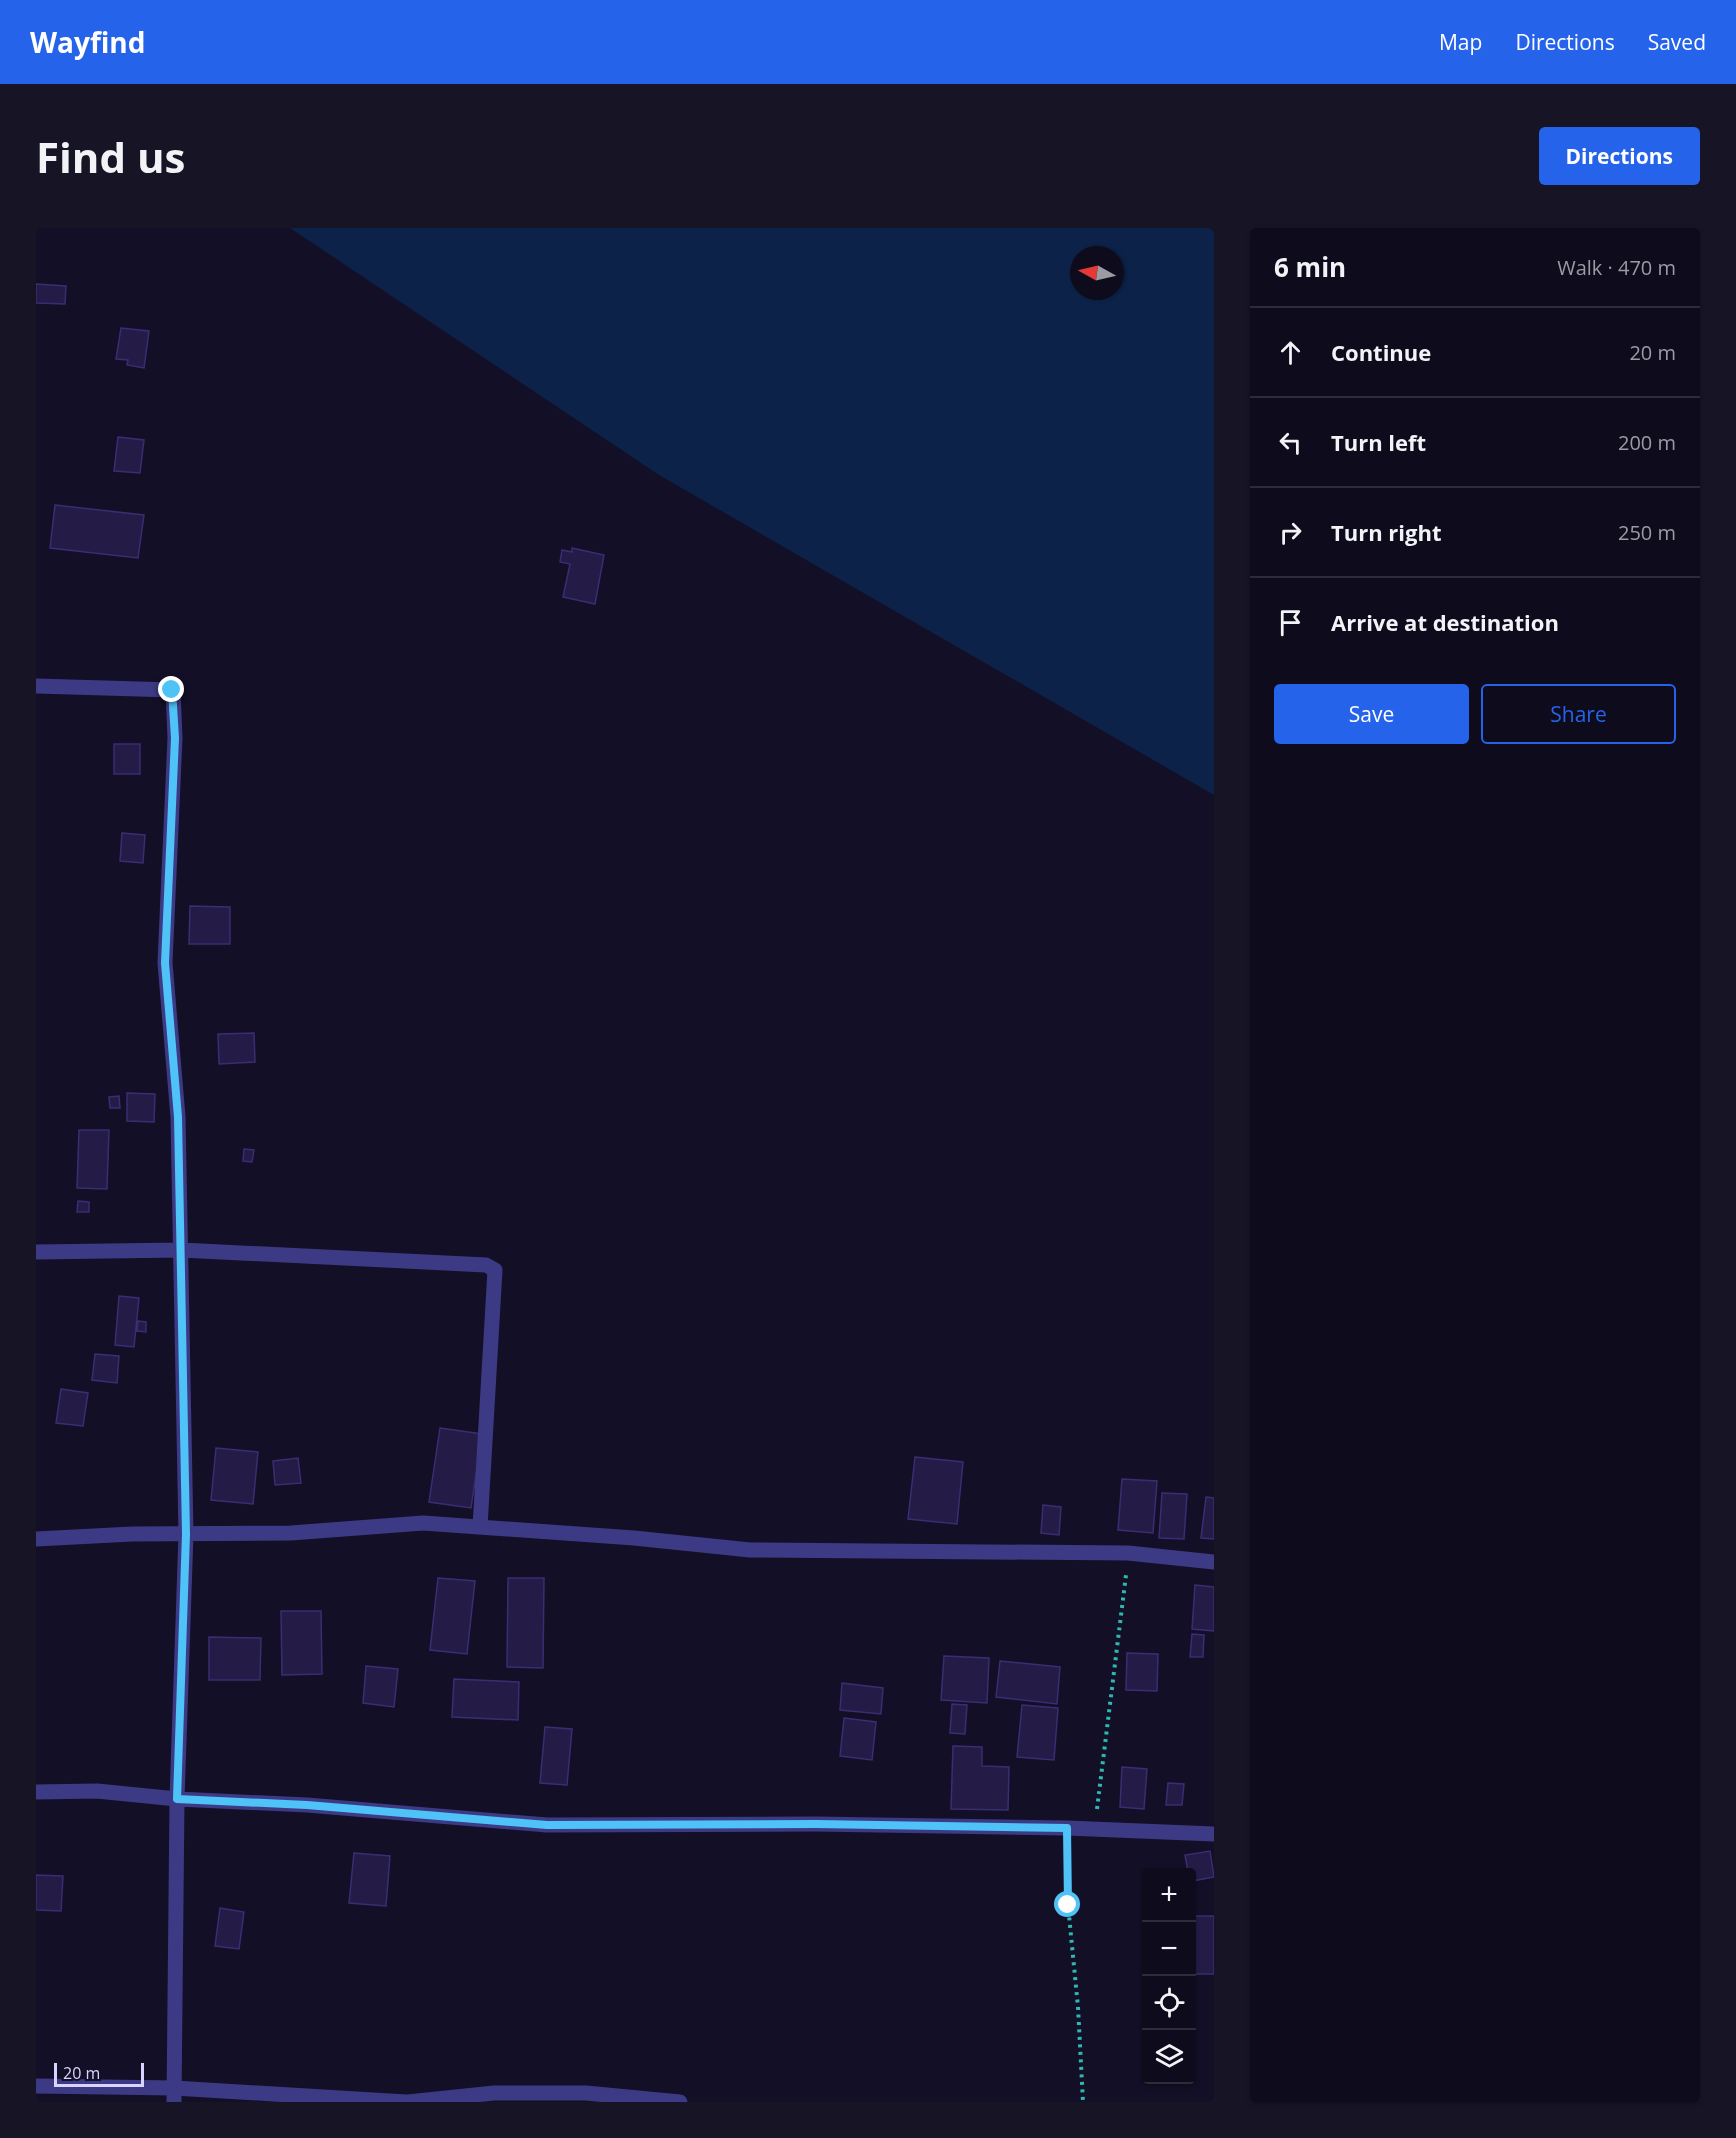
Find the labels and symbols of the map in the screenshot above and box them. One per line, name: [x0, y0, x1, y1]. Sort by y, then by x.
north arrow: [1070, 246, 1124, 300]
route end: [158, 676, 184, 702]
route start: [1054, 1891, 1080, 1917]
scale bar: [54, 2060, 144, 2088]

